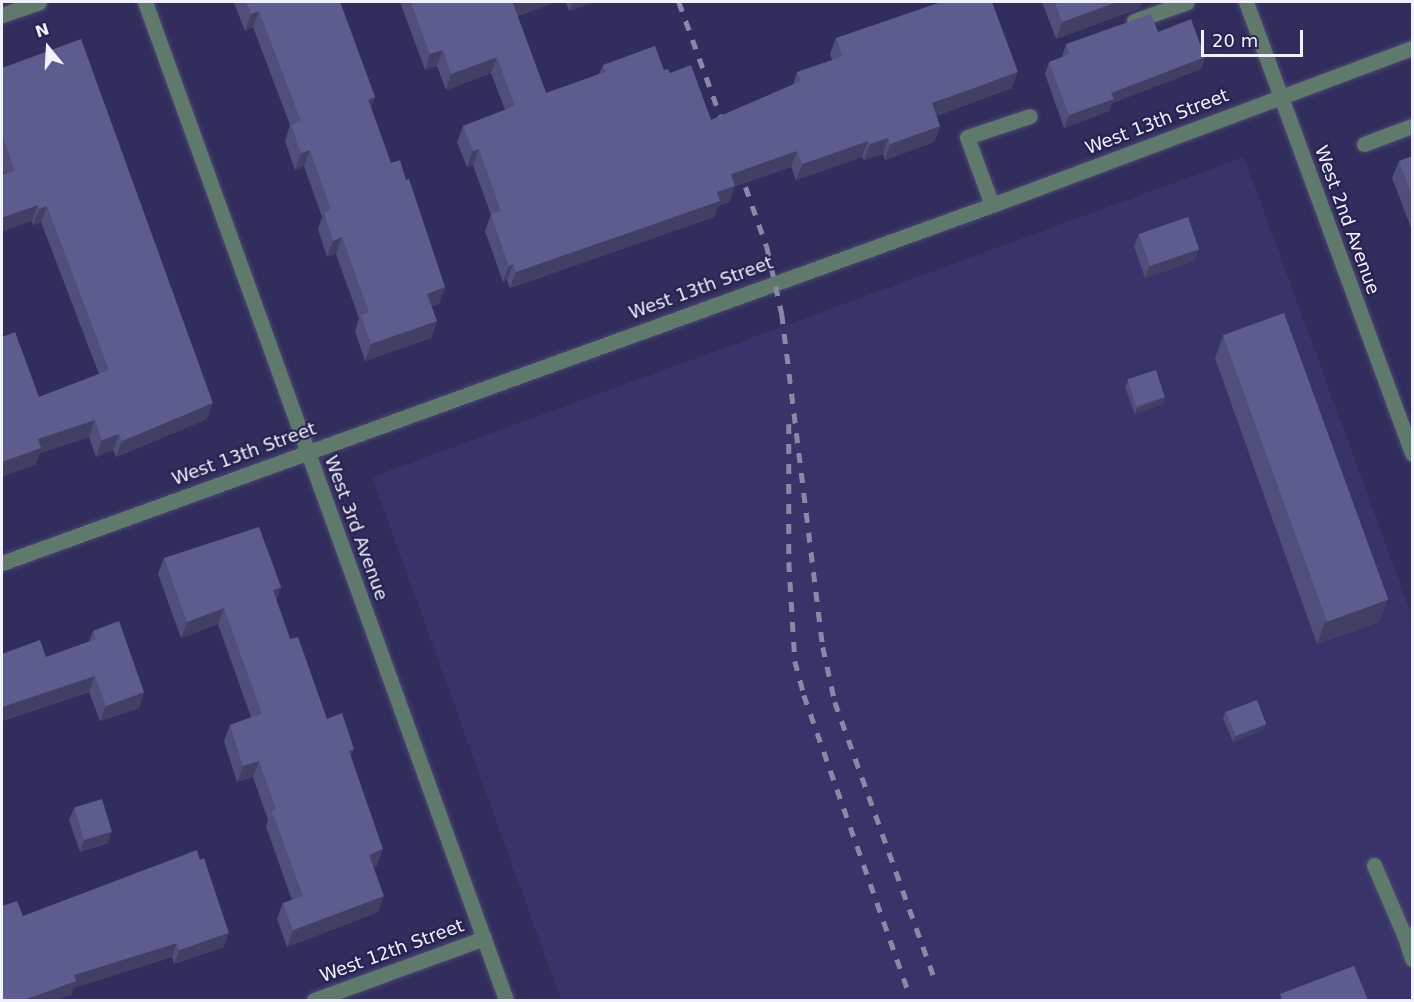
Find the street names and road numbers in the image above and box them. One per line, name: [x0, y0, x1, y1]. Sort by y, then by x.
street label: West 13th Street: [1082, 85, 1232, 159]
street label: West 2nd Avenue: [1310, 143, 1384, 297]
street label: West 13th Street: [626, 252, 776, 324]
street label: West 13th Street: [169, 418, 319, 490]
street label: West 3rd Avenue: [320, 453, 392, 603]
street label: West 12th Street: [317, 915, 467, 987]

